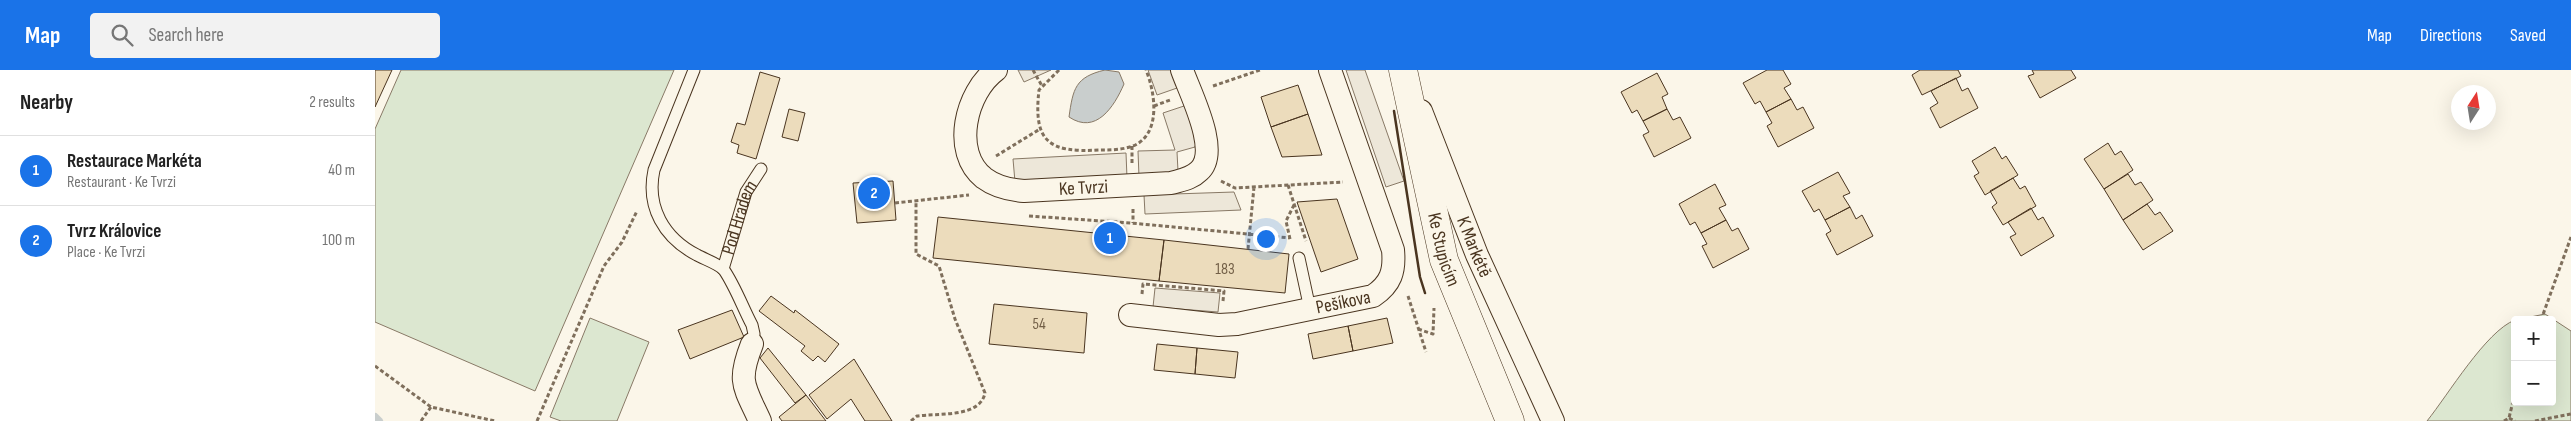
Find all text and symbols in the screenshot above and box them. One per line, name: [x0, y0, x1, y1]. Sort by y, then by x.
search box: [90, 13, 440, 58]
text: Map: [25, 21, 60, 50]
icon: search: [108, 21, 136, 49]
text: Search here: [148, 24, 224, 47]
text: Map: [2367, 25, 2392, 46]
text: Directions: [2420, 25, 2482, 46]
text: Saved: [2510, 25, 2546, 46]
north arrow: [2451, 85, 2496, 130]
text: Nearby: [20, 90, 73, 115]
text: 2 results: [309, 93, 355, 112]
text: Restaurace Markéta: [67, 150, 202, 173]
text: 1: [33, 161, 39, 180]
text: 40 m: [328, 161, 355, 180]
text: Restaurant · Ke Tvrzi: [67, 173, 176, 192]
pin: 2: [858, 174, 890, 212]
street label: Ke Tvrzi: [1058, 175, 1109, 201]
street label: Pod Hradem: [716, 176, 762, 257]
street label: Ke Stupicím: [1423, 210, 1465, 290]
street label: K Markétě: [1452, 213, 1497, 281]
pin: 1: [1094, 219, 1126, 257]
text: Tvrz Královice: [67, 220, 161, 243]
your location: [1253, 226, 1279, 252]
text: 2: [32, 231, 40, 250]
text: 100 m: [322, 231, 355, 250]
text: Place · Ke Tvrzi: [67, 243, 145, 262]
house number: 183: [1215, 260, 1235, 279]
street label: Pešíkova: [1314, 285, 1373, 319]
house number: 54: [1032, 315, 1046, 334]
map controls: [2511, 316, 2556, 406]
button: +: [2511, 316, 2556, 361]
button: −: [2511, 361, 2556, 406]

